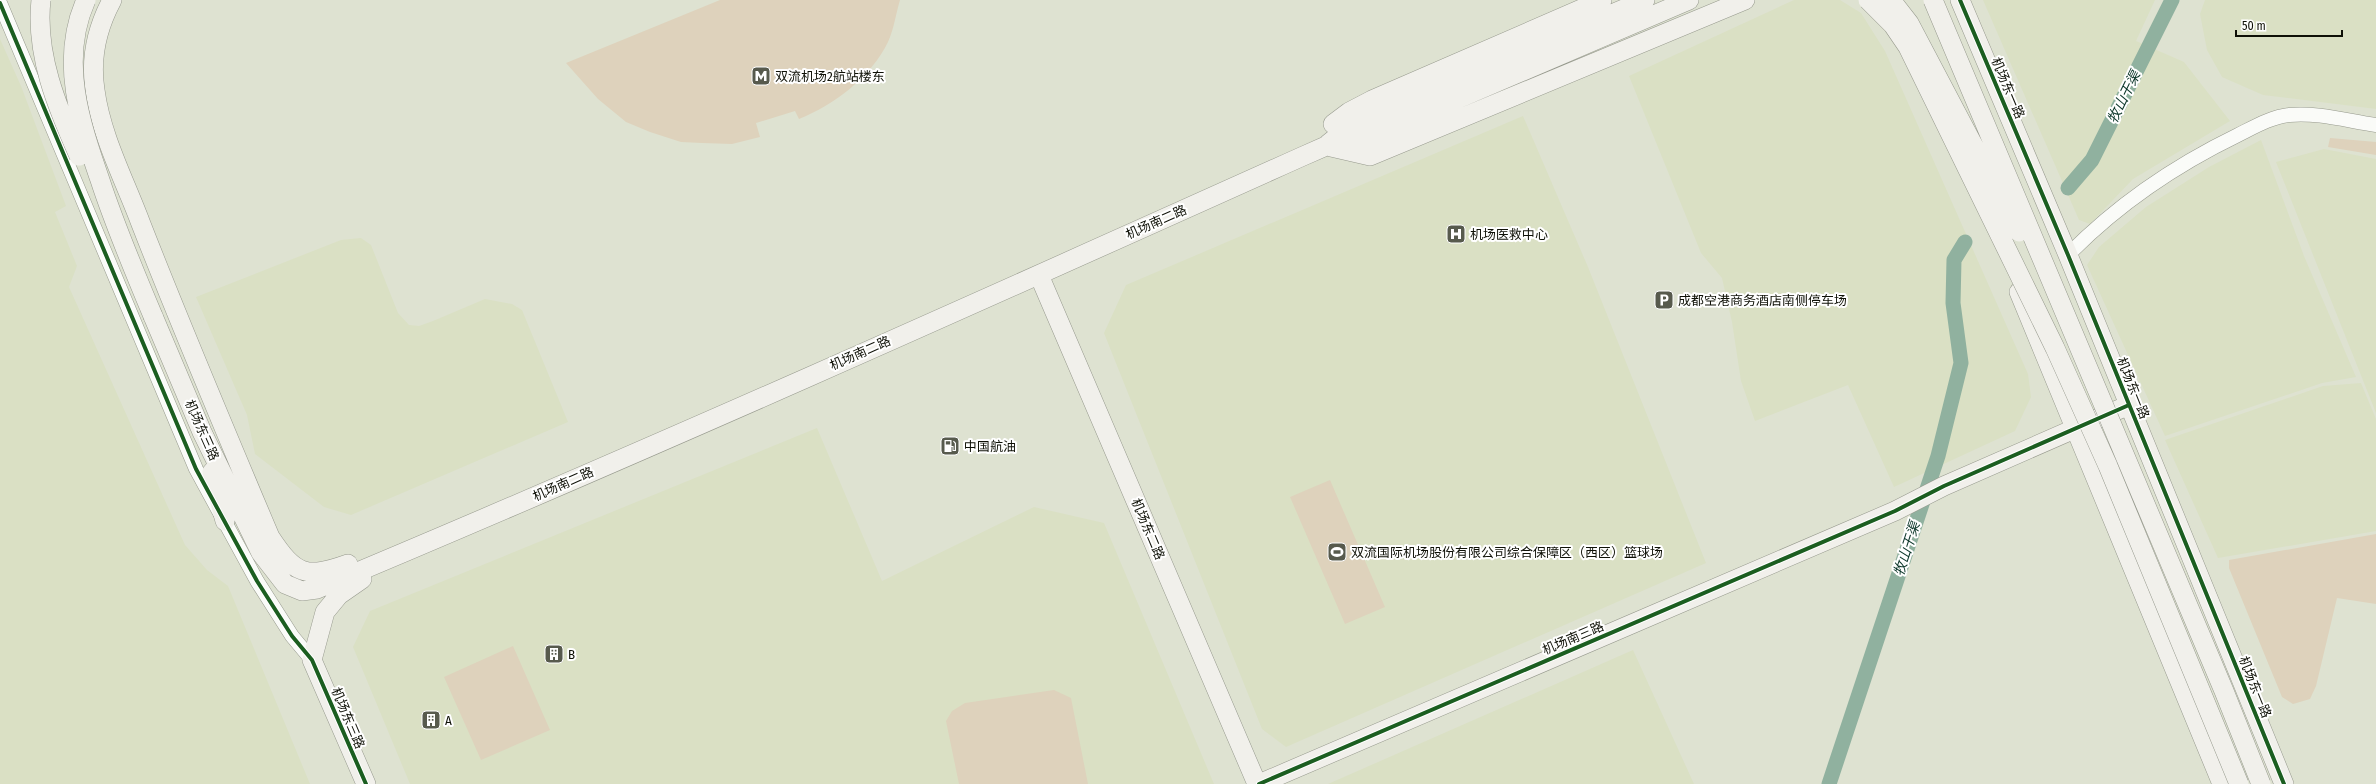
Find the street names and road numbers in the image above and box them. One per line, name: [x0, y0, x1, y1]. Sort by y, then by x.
street label: 机场东一路: [1988, 55, 2028, 121]
street label: 机场南二路: [1123, 202, 1189, 242]
street label: 机场南二路: [827, 333, 893, 373]
street label: 机场东一路: [2114, 355, 2152, 421]
street label: 机场东三路: [182, 397, 222, 463]
street label: 机场南二路: [530, 464, 596, 504]
street label: 机场东二路: [1128, 496, 1168, 562]
street label: 机场南三路: [1540, 618, 1606, 658]
street label: 机场东一路: [2236, 654, 2274, 720]
street label: 机场东三路: [328, 685, 368, 751]

